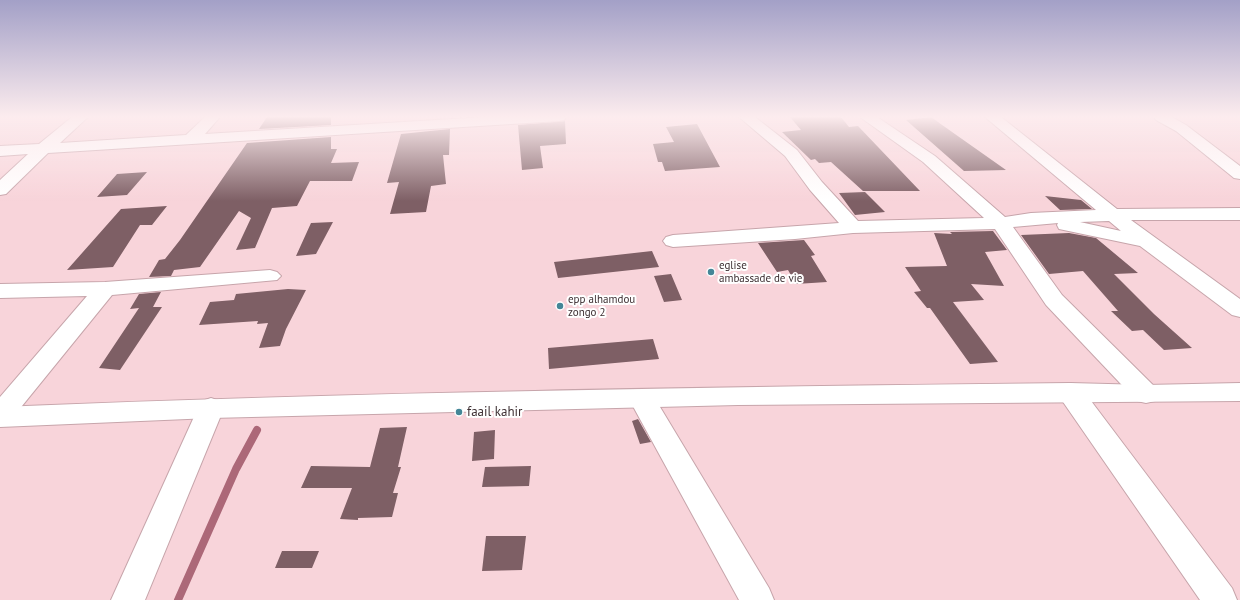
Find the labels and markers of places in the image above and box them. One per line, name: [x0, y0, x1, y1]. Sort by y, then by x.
place label: eglise ambassade de vie: [719, 259, 802, 285]
marker: eglise ambassade de vie: [706, 267, 716, 277]
place label: epp alhamdou zongo 2: [568, 293, 635, 319]
marker: epp alhamdou zongo 2: [555, 301, 565, 311]
place label: faail kahir: [467, 404, 522, 420]
marker: faail kahir: [454, 407, 464, 417]

